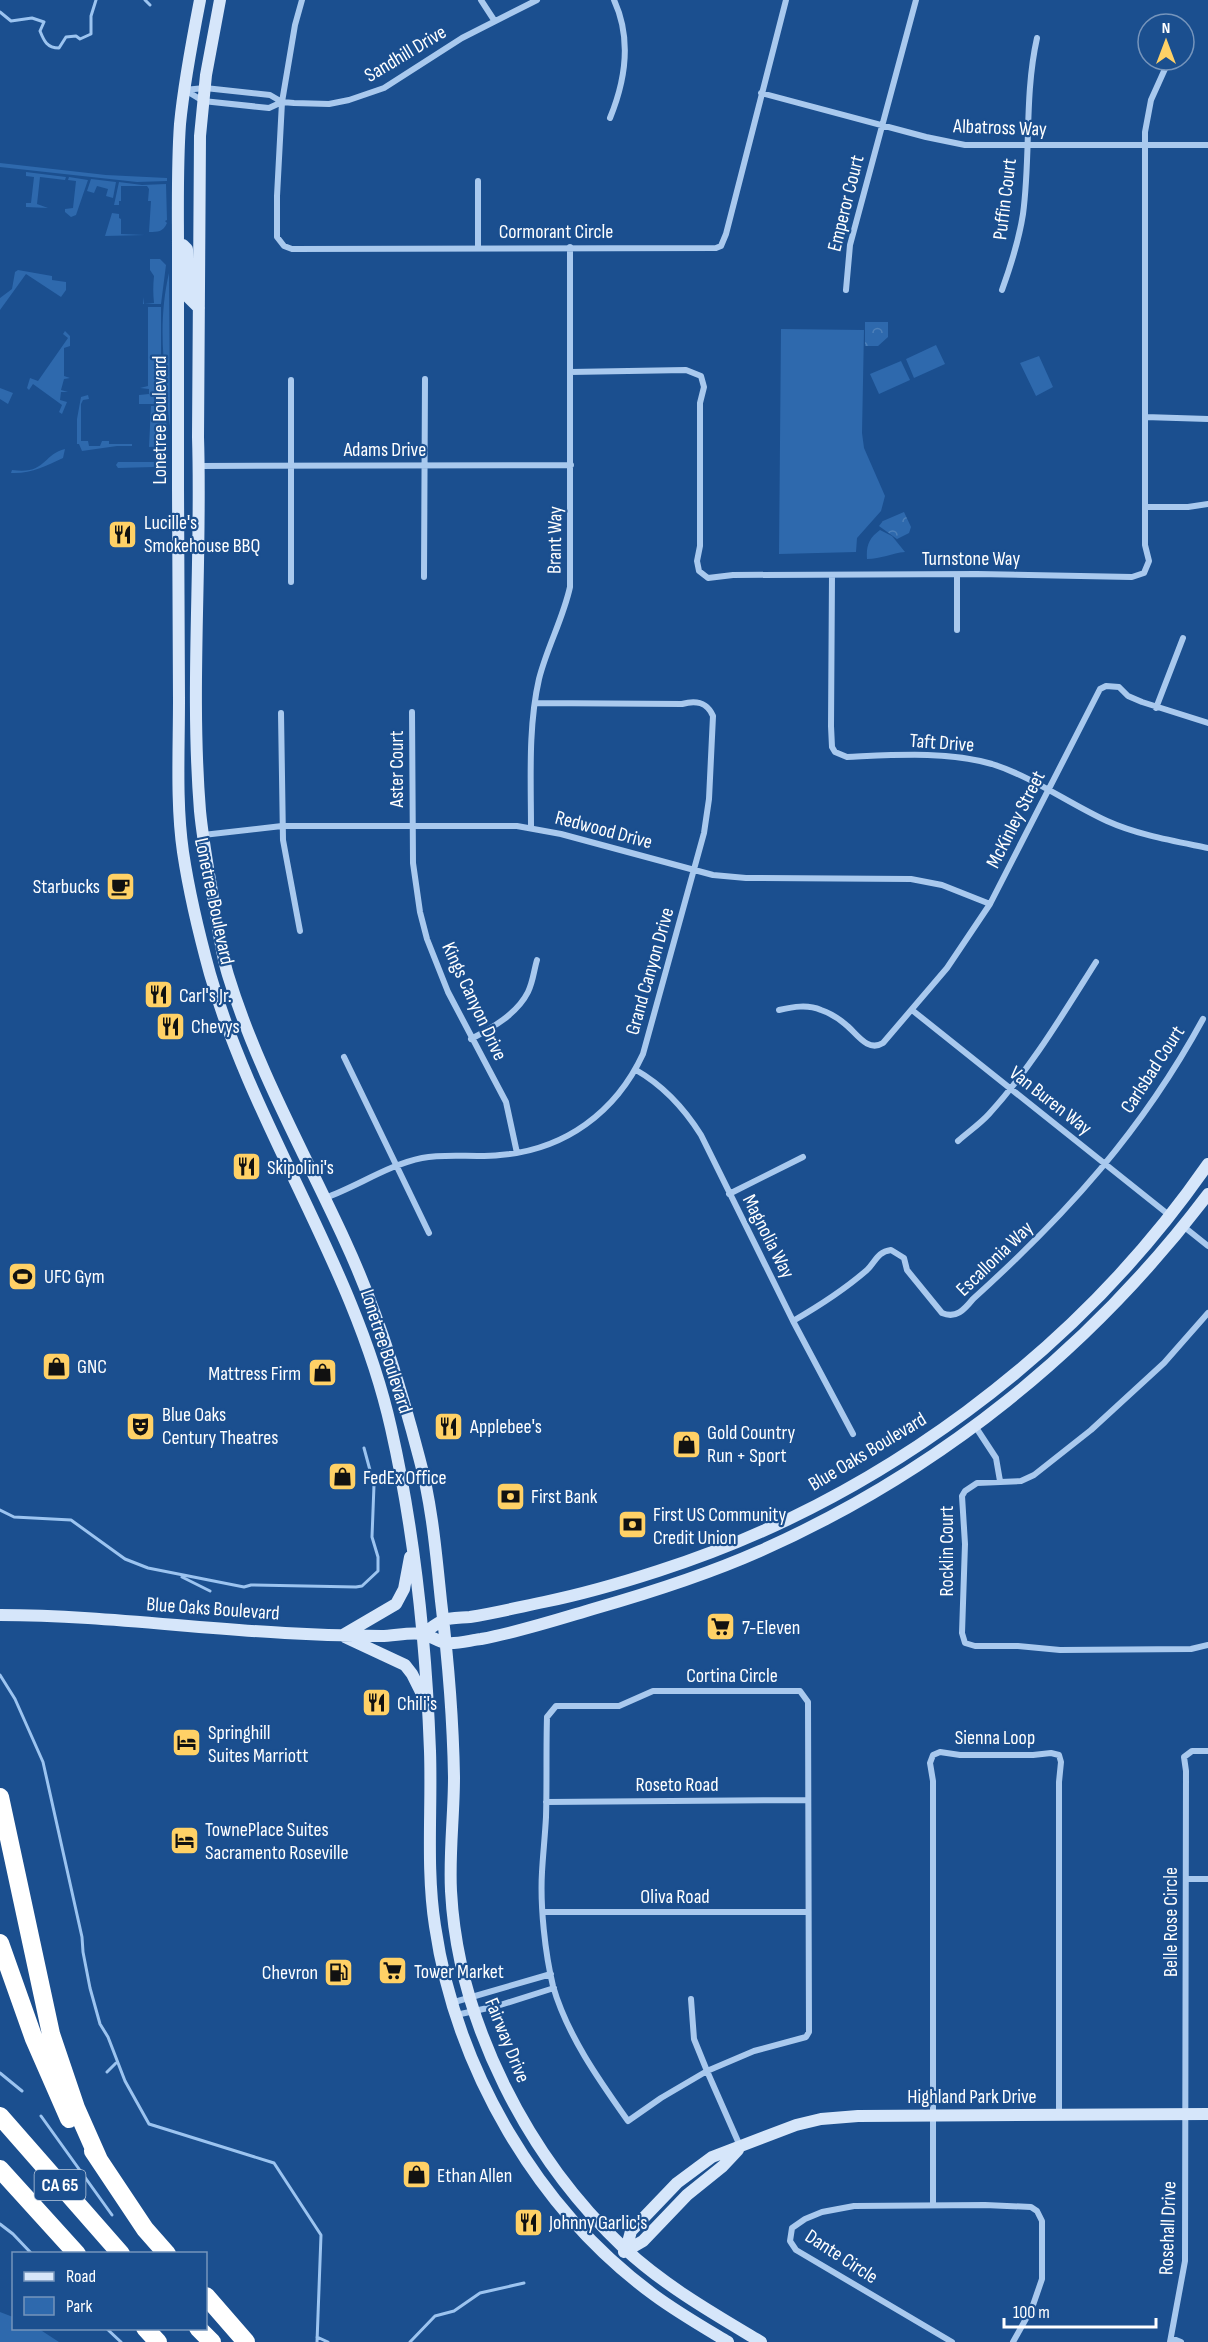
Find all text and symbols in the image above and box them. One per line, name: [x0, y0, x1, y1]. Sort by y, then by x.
north arrow: [1136, 12, 1196, 72]
text: N: [1162, 19, 1170, 38]
street label: Sandhill Drive: [360, 20, 451, 88]
street label: Albatross Way: [952, 114, 1047, 142]
street label: Emperor Court: [822, 153, 870, 254]
street label: Puffin Court: [988, 157, 1022, 241]
street label: Cormorant Circle: [499, 220, 613, 244]
street label: Lonetree Boulevard: [148, 356, 172, 484]
street label: Adams Drive: [343, 438, 426, 462]
street label: Brant Way: [542, 506, 568, 574]
place label: Lucille's Smokehouse BBQ: [144, 511, 260, 558]
restaurant icon: Lucille's Smokehouse BBQ: [107, 518, 139, 550]
street label: Turnstone Way: [922, 547, 1020, 571]
street label: Taft Drive: [909, 729, 975, 757]
street label: Aster Court: [385, 731, 409, 808]
street label: McKinley Street: [981, 767, 1051, 872]
street label: Redwood Drive: [553, 805, 655, 854]
street label: Lonetree Boulevard: [189, 836, 239, 967]
cafe icon: Starbucks: [105, 870, 137, 902]
place label: Starbucks: [33, 875, 100, 899]
street label: Grand Canyon Drive: [620, 905, 680, 1038]
street label: Kings Canyon Drive: [436, 938, 512, 1064]
restaurant icon: Carl's Jr.: [142, 979, 174, 1011]
place label: Carl's Jr.: [179, 984, 232, 1008]
restaurant icon: Chevys: [154, 1010, 186, 1042]
place label: Chevys: [191, 1015, 240, 1039]
street label: Carlsbad Court: [1116, 1021, 1190, 1118]
street label: Van Buren Way: [1004, 1061, 1097, 1141]
restaurant icon: Skipolini's: [230, 1151, 262, 1183]
place label: Skipolini's: [267, 1156, 334, 1180]
street label: Magnolia Way: [737, 1191, 800, 1283]
street label: Escallonia Way: [951, 1216, 1038, 1301]
sports icon: UFC Gym: [7, 1260, 39, 1292]
place label: UFC Gym: [44, 1265, 105, 1289]
street label: Lonetree Boulevard: [355, 1286, 417, 1416]
shop icon: GNC: [40, 1350, 72, 1382]
place label: GNC: [77, 1355, 107, 1379]
shop icon: Mattress Firm: [306, 1357, 338, 1389]
place label: Mattress Firm: [208, 1362, 301, 1386]
place label: Blue Oaks Century Theatres: [162, 1403, 279, 1450]
street label: Blue Oaks Boulevard: [804, 1407, 931, 1496]
theatre icon: Blue Oaks Century Theatres: [125, 1410, 157, 1442]
restaurant icon: Applebee's: [433, 1410, 465, 1442]
place label: Applebee's: [469, 1415, 542, 1439]
place label: Gold Country Run + Sport: [707, 1421, 795, 1468]
shop icon: Gold Country Run + Sport: [670, 1428, 702, 1460]
shop icon: FedEx Office: [326, 1461, 358, 1493]
place label: FedEx Office: [363, 1466, 447, 1490]
bank icon: First Bank: [494, 1480, 526, 1512]
place label: First Bank: [531, 1485, 598, 1509]
place label: First US Community Credit Union: [653, 1503, 786, 1550]
street label: Rocklin Court: [935, 1506, 959, 1596]
bank icon: First US Community Credit Union: [616, 1509, 648, 1541]
street label: Blue Oaks Boulevard: [146, 1592, 280, 1626]
supermarket icon: 7-Eleven: [705, 1611, 737, 1643]
place label: 7-Eleven: [742, 1616, 800, 1640]
street label: Cortina Circle: [686, 1664, 778, 1688]
restaurant icon: Chili's: [360, 1687, 392, 1719]
place label: Chili's: [397, 1692, 437, 1716]
place label: Springhill Suites Marriott: [208, 1721, 308, 1768]
street label: Sienna Loop: [955, 1726, 1035, 1750]
hotel icon: Springhill Suites Marriott: [171, 1727, 203, 1759]
street label: Roseto Road: [635, 1773, 719, 1797]
place label: TownePlace Suites Sacramento Roseville: [205, 1818, 349, 1865]
hotel icon: TownePlace Suites Sacramento Roseville: [168, 1825, 200, 1857]
street label: Belle Rose Circle: [1159, 1867, 1183, 1977]
street label: Oliva Road: [640, 1885, 710, 1909]
supermarket icon: Tower Market: [377, 1955, 409, 1987]
fuel station icon: Chevron: [323, 1956, 355, 1988]
place label: Tower Market: [414, 1960, 504, 1984]
place label: Chevron: [262, 1961, 318, 1985]
street label: Fairway Drive: [479, 1995, 535, 2086]
street label: Highland Park Drive: [907, 2085, 1037, 2109]
shop icon: Ethan Allen: [400, 2159, 432, 2191]
place label: Ethan Allen: [437, 2164, 512, 2188]
road number: CA 65: [34, 2170, 86, 2200]
street label: Rosehall Drive: [1154, 2180, 1182, 2276]
restaurant icon: Johnny Garlic's: [512, 2206, 544, 2238]
place label: Johnny Garlic's: [548, 2211, 647, 2235]
street label: Dante Circle: [801, 2224, 882, 2289]
legend: [12, 2252, 207, 2330]
text: Road: [66, 2266, 96, 2287]
scale bar: [1004, 2291, 1156, 2329]
text: Park: [66, 2296, 92, 2317]
text: 100 m: [1013, 2302, 1050, 2323]

